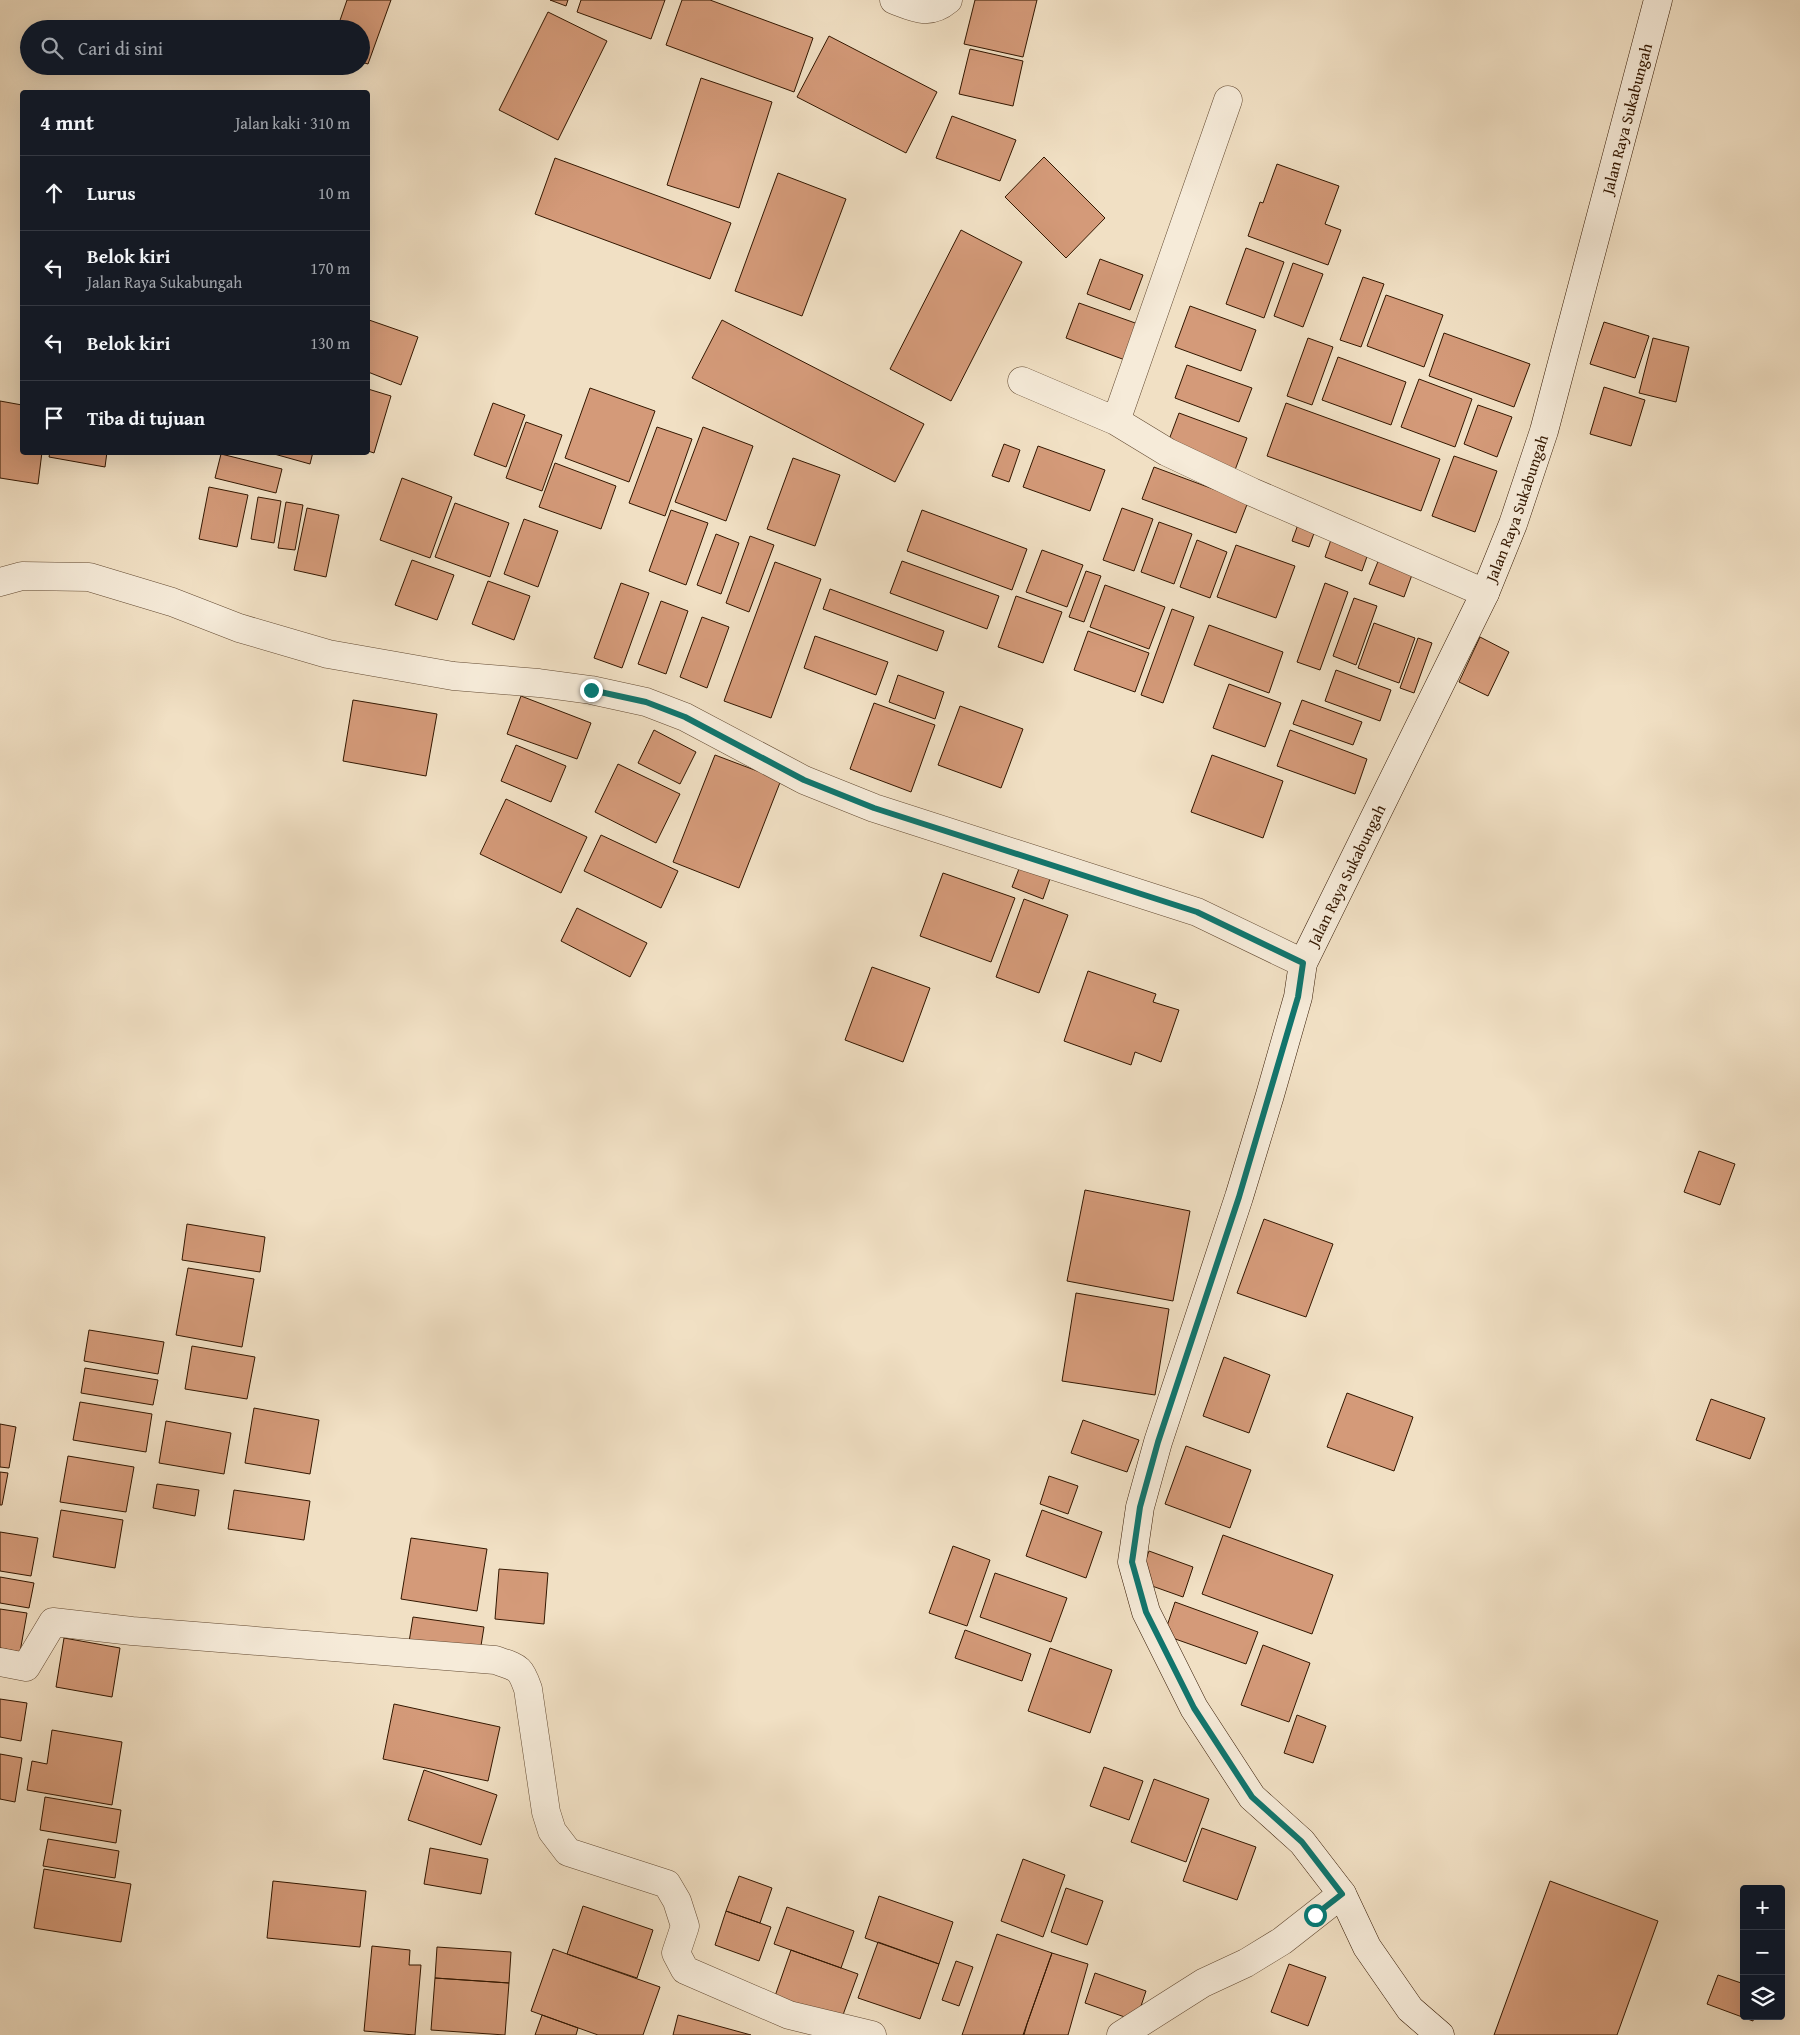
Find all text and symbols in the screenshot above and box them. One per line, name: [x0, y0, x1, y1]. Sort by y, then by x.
search box: [20, 20, 370, 75]
icon: search: [38, 34, 66, 62]
text: Cari di sini: [78, 34, 163, 62]
street label: Jalan Raya Sukabungah: [1595, 40, 1658, 199]
text: 4 mnt: [40, 107, 94, 138]
text: Jalan kaki · 310 m: [235, 111, 350, 135]
icon: ahead: [40, 179, 68, 207]
text: Lurus: [87, 179, 136, 207]
text: 10 m: [318, 181, 350, 205]
text: Belok kiri: [87, 242, 170, 270]
icon: left: [40, 254, 68, 282]
text: 170 m: [310, 256, 350, 280]
text: Jalan Raya Sukabungah: [87, 270, 242, 294]
icon: left: [40, 329, 68, 357]
text: Belok kiri: [87, 329, 170, 357]
text: 130 m: [310, 331, 350, 355]
icon: arrive: [40, 404, 68, 432]
text: Tiba di tujuan: [87, 404, 205, 432]
street label: Jalan Raya Sukabungah: [1478, 431, 1554, 587]
route end: [580, 679, 603, 702]
street label: Jalan Raya Sukabungah: [1300, 800, 1391, 952]
map controls: [1740, 1885, 1785, 2020]
button: +: [1740, 1885, 1785, 1930]
route start: [1304, 1904, 1327, 1927]
button: −: [1740, 1930, 1785, 1975]
button: layers: [1740, 1975, 1785, 2020]

